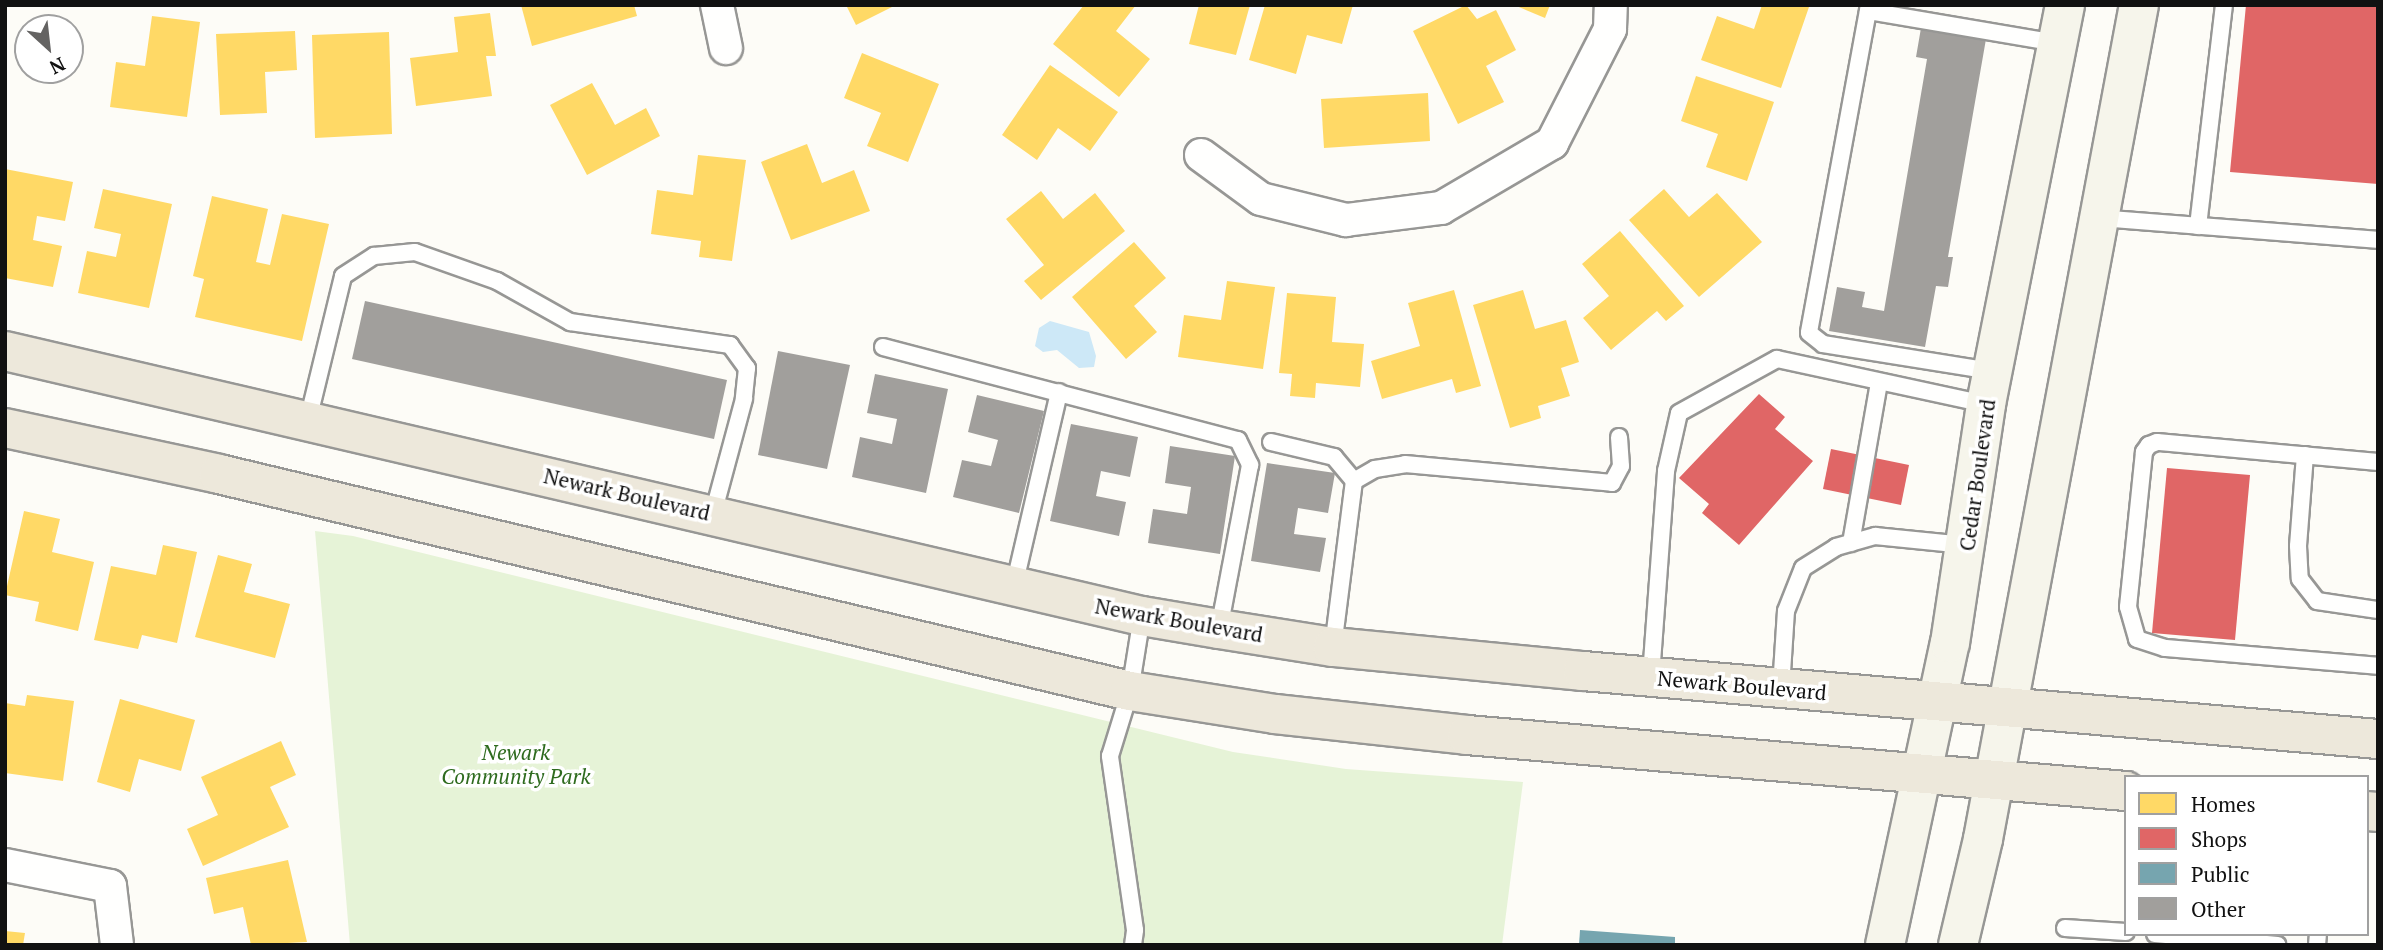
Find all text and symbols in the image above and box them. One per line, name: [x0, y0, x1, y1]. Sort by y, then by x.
north arrow: [14, 14, 84, 84]
text: N: [46, 52, 70, 81]
street label: Cedar Boulevard: [1954, 397, 2000, 553]
street label: Newark Boulevard: [541, 463, 713, 525]
street label: Newark Boulevard: [1093, 593, 1265, 647]
street label: Newark Boulevard: [1656, 665, 1828, 705]
park label: Newark Community Park: [441, 739, 591, 789]
legend: [2124, 775, 2369, 936]
text: Homes: [2191, 790, 2256, 818]
text: Shops: [2191, 825, 2247, 853]
text: Public: [2191, 860, 2249, 888]
text: Other: [2191, 895, 2245, 923]

